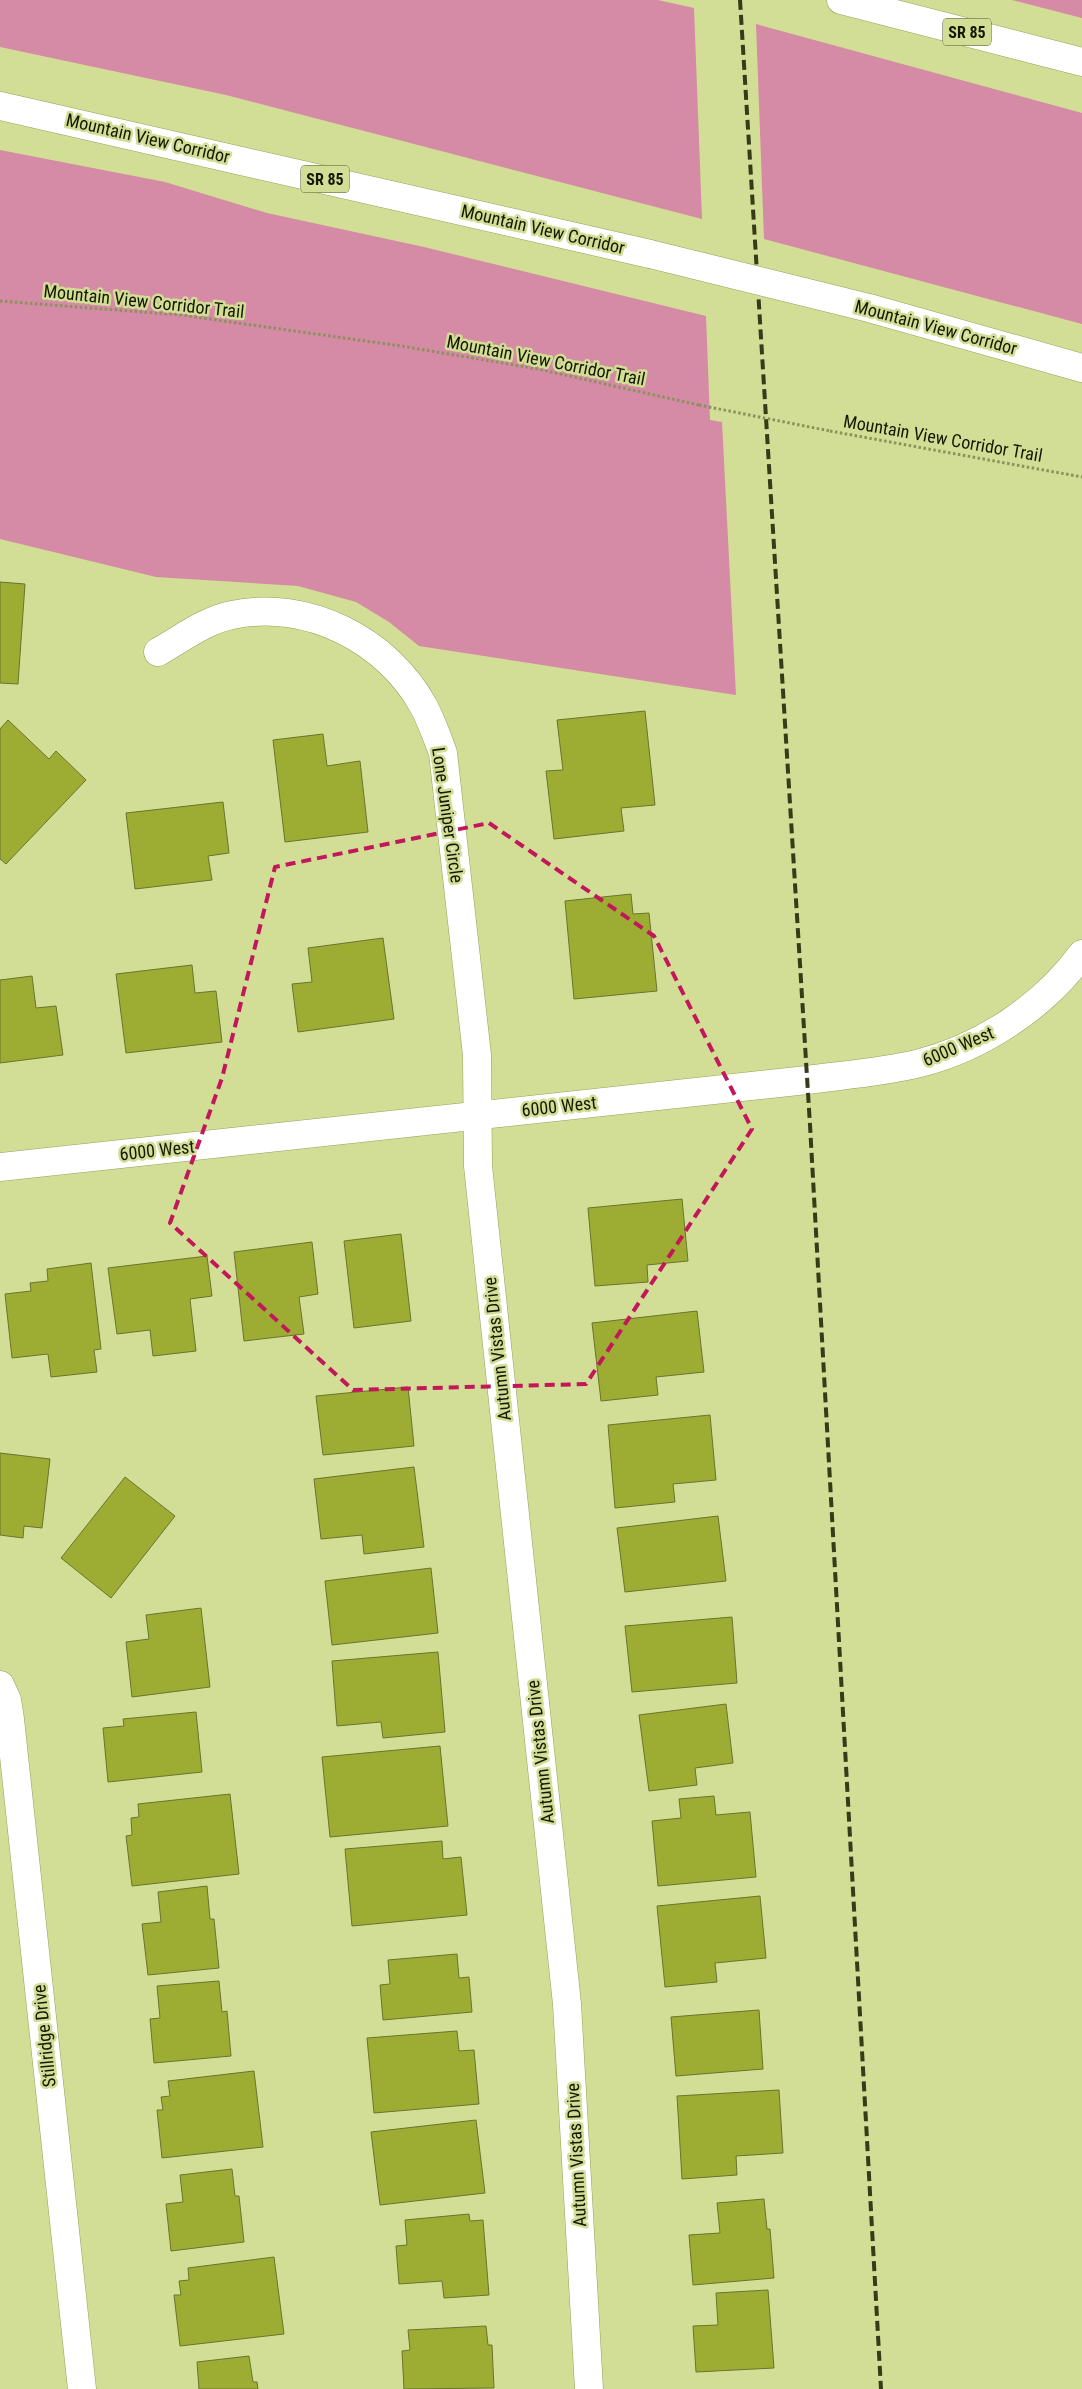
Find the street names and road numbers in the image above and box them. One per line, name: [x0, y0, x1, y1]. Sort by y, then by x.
road number: SR 85: [943, 18, 991, 46]
street label: Mountain View Corridor: [64, 109, 232, 167]
road number: SR 85: [301, 165, 349, 192]
street label: Mountain View Corridor: [459, 200, 627, 258]
street label: Mountain View Corridor Trail: [43, 280, 245, 322]
street label: Mountain View Corridor: [852, 295, 1020, 359]
street label: Mountain View Corridor Trail: [445, 330, 647, 390]
street label: Mountain View Corridor Trail: [842, 410, 1044, 466]
street label: Lone Juniper Circle: [428, 746, 468, 884]
street label: 6000 West: [919, 1022, 997, 1070]
street label: 6000 West: [521, 1092, 597, 1120]
street label: 6000 West: [119, 1136, 195, 1164]
street label: Autumn Vistas Drive: [479, 1276, 515, 1422]
street label: Autumn Vistas Drive: [522, 1679, 558, 1825]
street label: Stillridge Drive: [28, 1984, 60, 2088]
street label: Autumn Vistas Drive: [562, 2083, 590, 2227]

